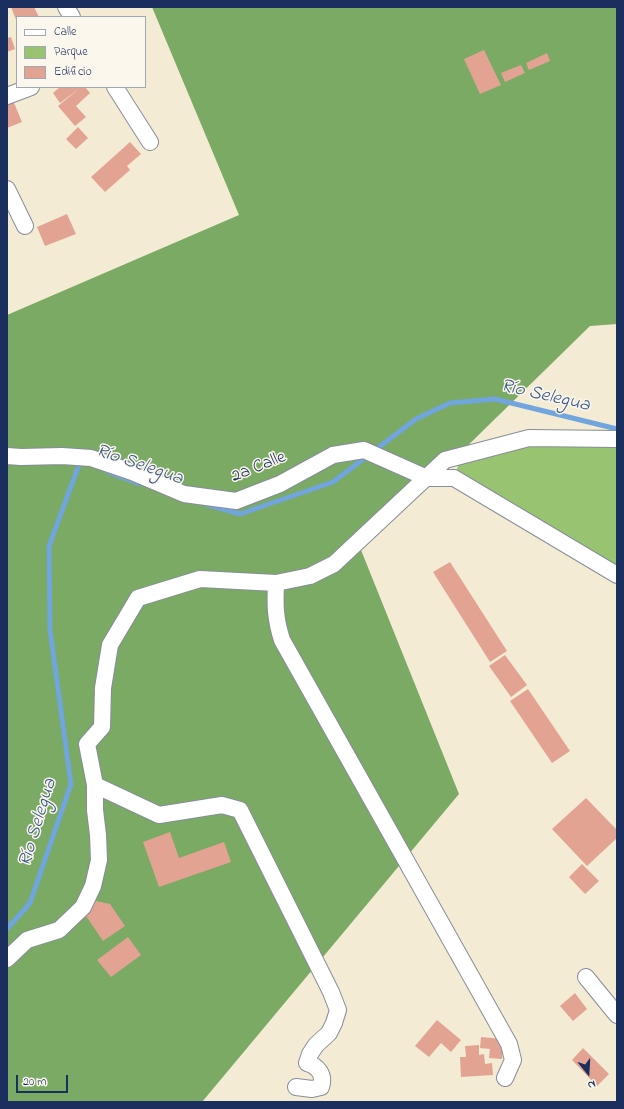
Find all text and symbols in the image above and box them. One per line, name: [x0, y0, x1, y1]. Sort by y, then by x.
legend: [16, 16, 146, 88]
text: Calle: [54, 23, 76, 41]
text: Parque: [54, 43, 88, 61]
text: Edificio: [54, 63, 92, 81]
water label: Río Selegua: [498, 376, 592, 418]
water label: Río Selegua: [92, 440, 186, 492]
street label: 2a Calle: [229, 447, 289, 489]
water label: Río Selegua: [15, 776, 63, 870]
north arrow: [568, 1053, 608, 1093]
scale bar: [18, 1067, 70, 1093]
text: 20 m: [23, 1073, 46, 1091]
text: N: [586, 1076, 598, 1093]

